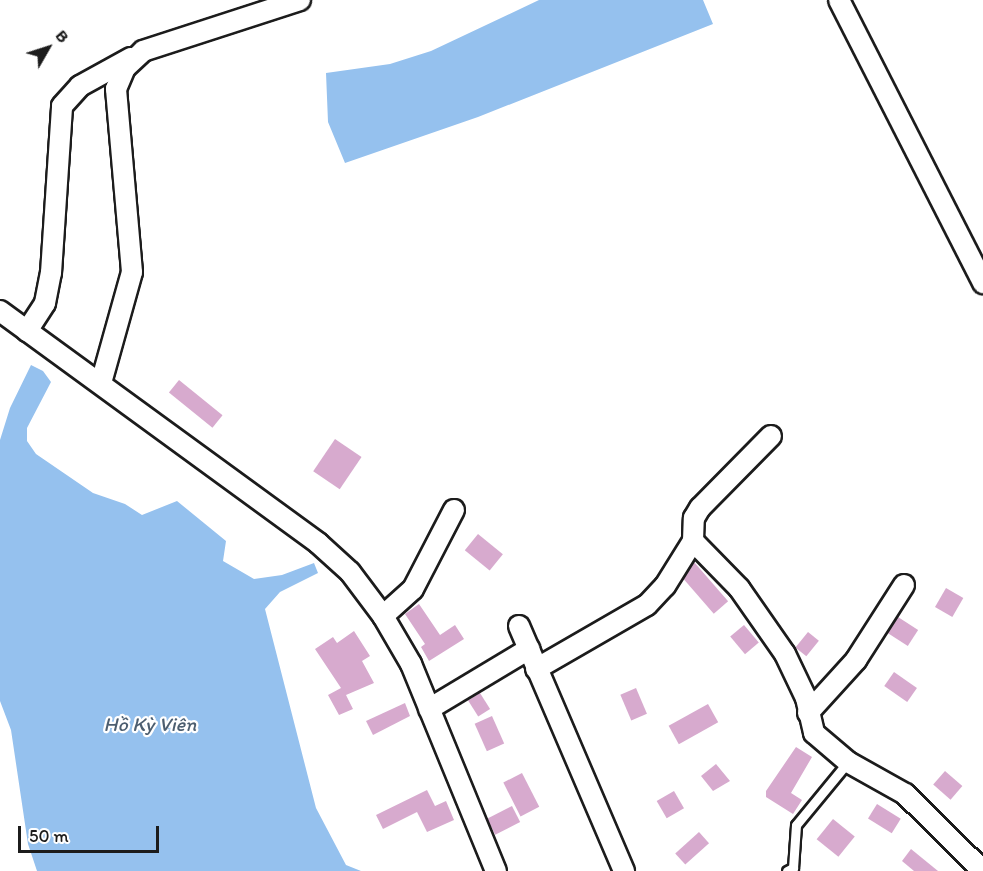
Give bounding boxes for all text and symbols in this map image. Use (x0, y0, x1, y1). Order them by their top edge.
north arrow (18, 18, 78, 78)
text: B (52, 26, 73, 46)
water label: Hồ Kỳ Viên (104, 712, 196, 736)
scale bar (21, 814, 162, 852)
text: 50 m (29, 825, 69, 847)

